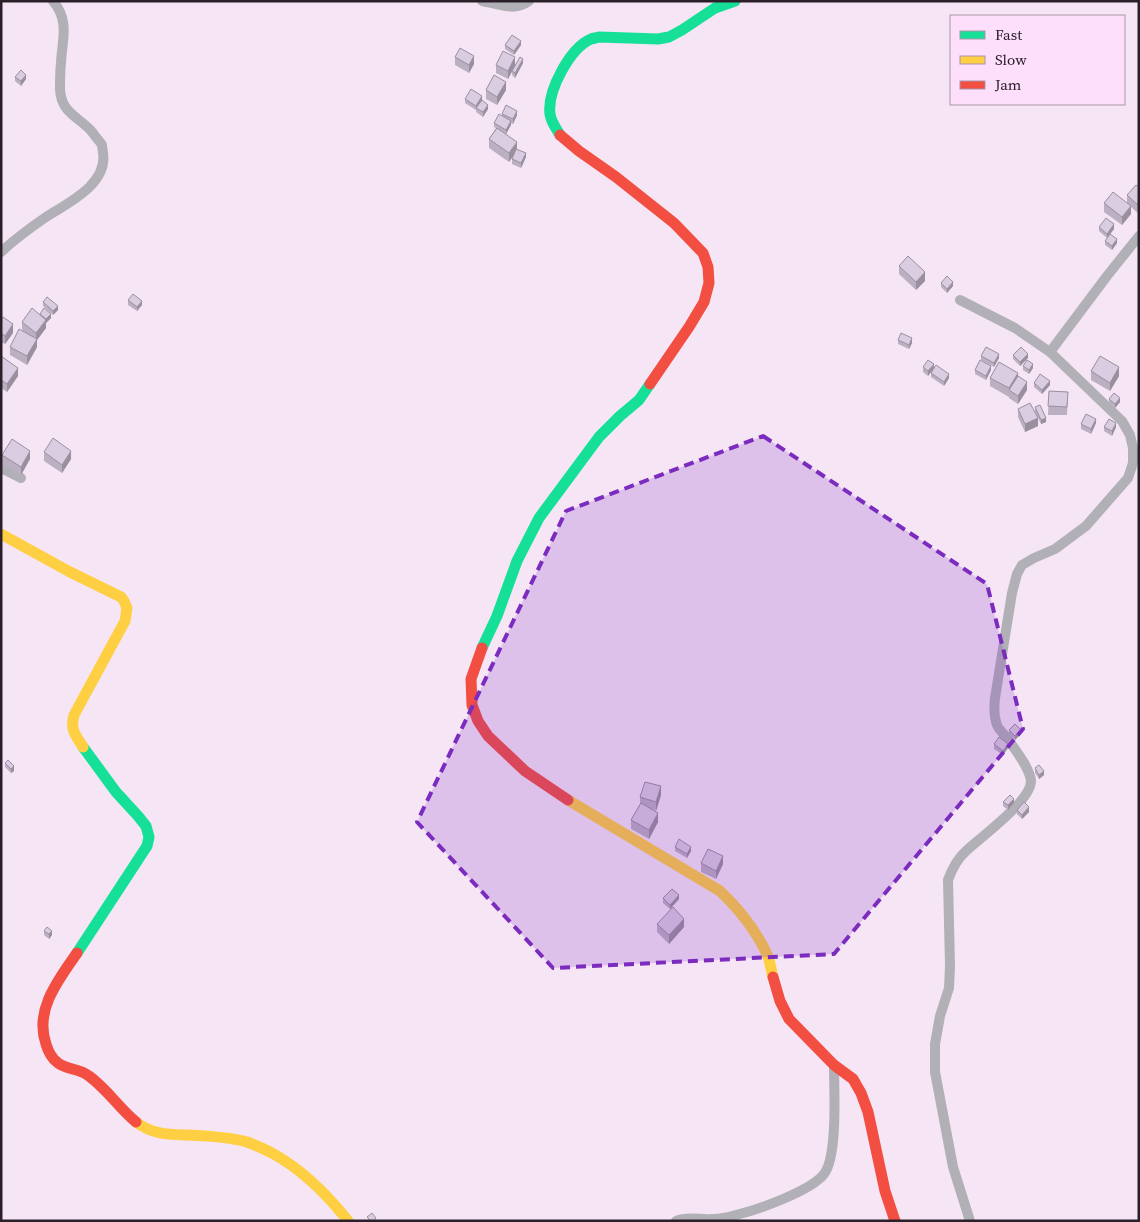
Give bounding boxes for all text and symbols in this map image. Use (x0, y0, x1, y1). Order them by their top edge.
legend (950, 15, 1125, 105)
text: Fast (995, 24, 1022, 45)
text: Slow (995, 49, 1027, 70)
text: Jam (994, 74, 1022, 95)

